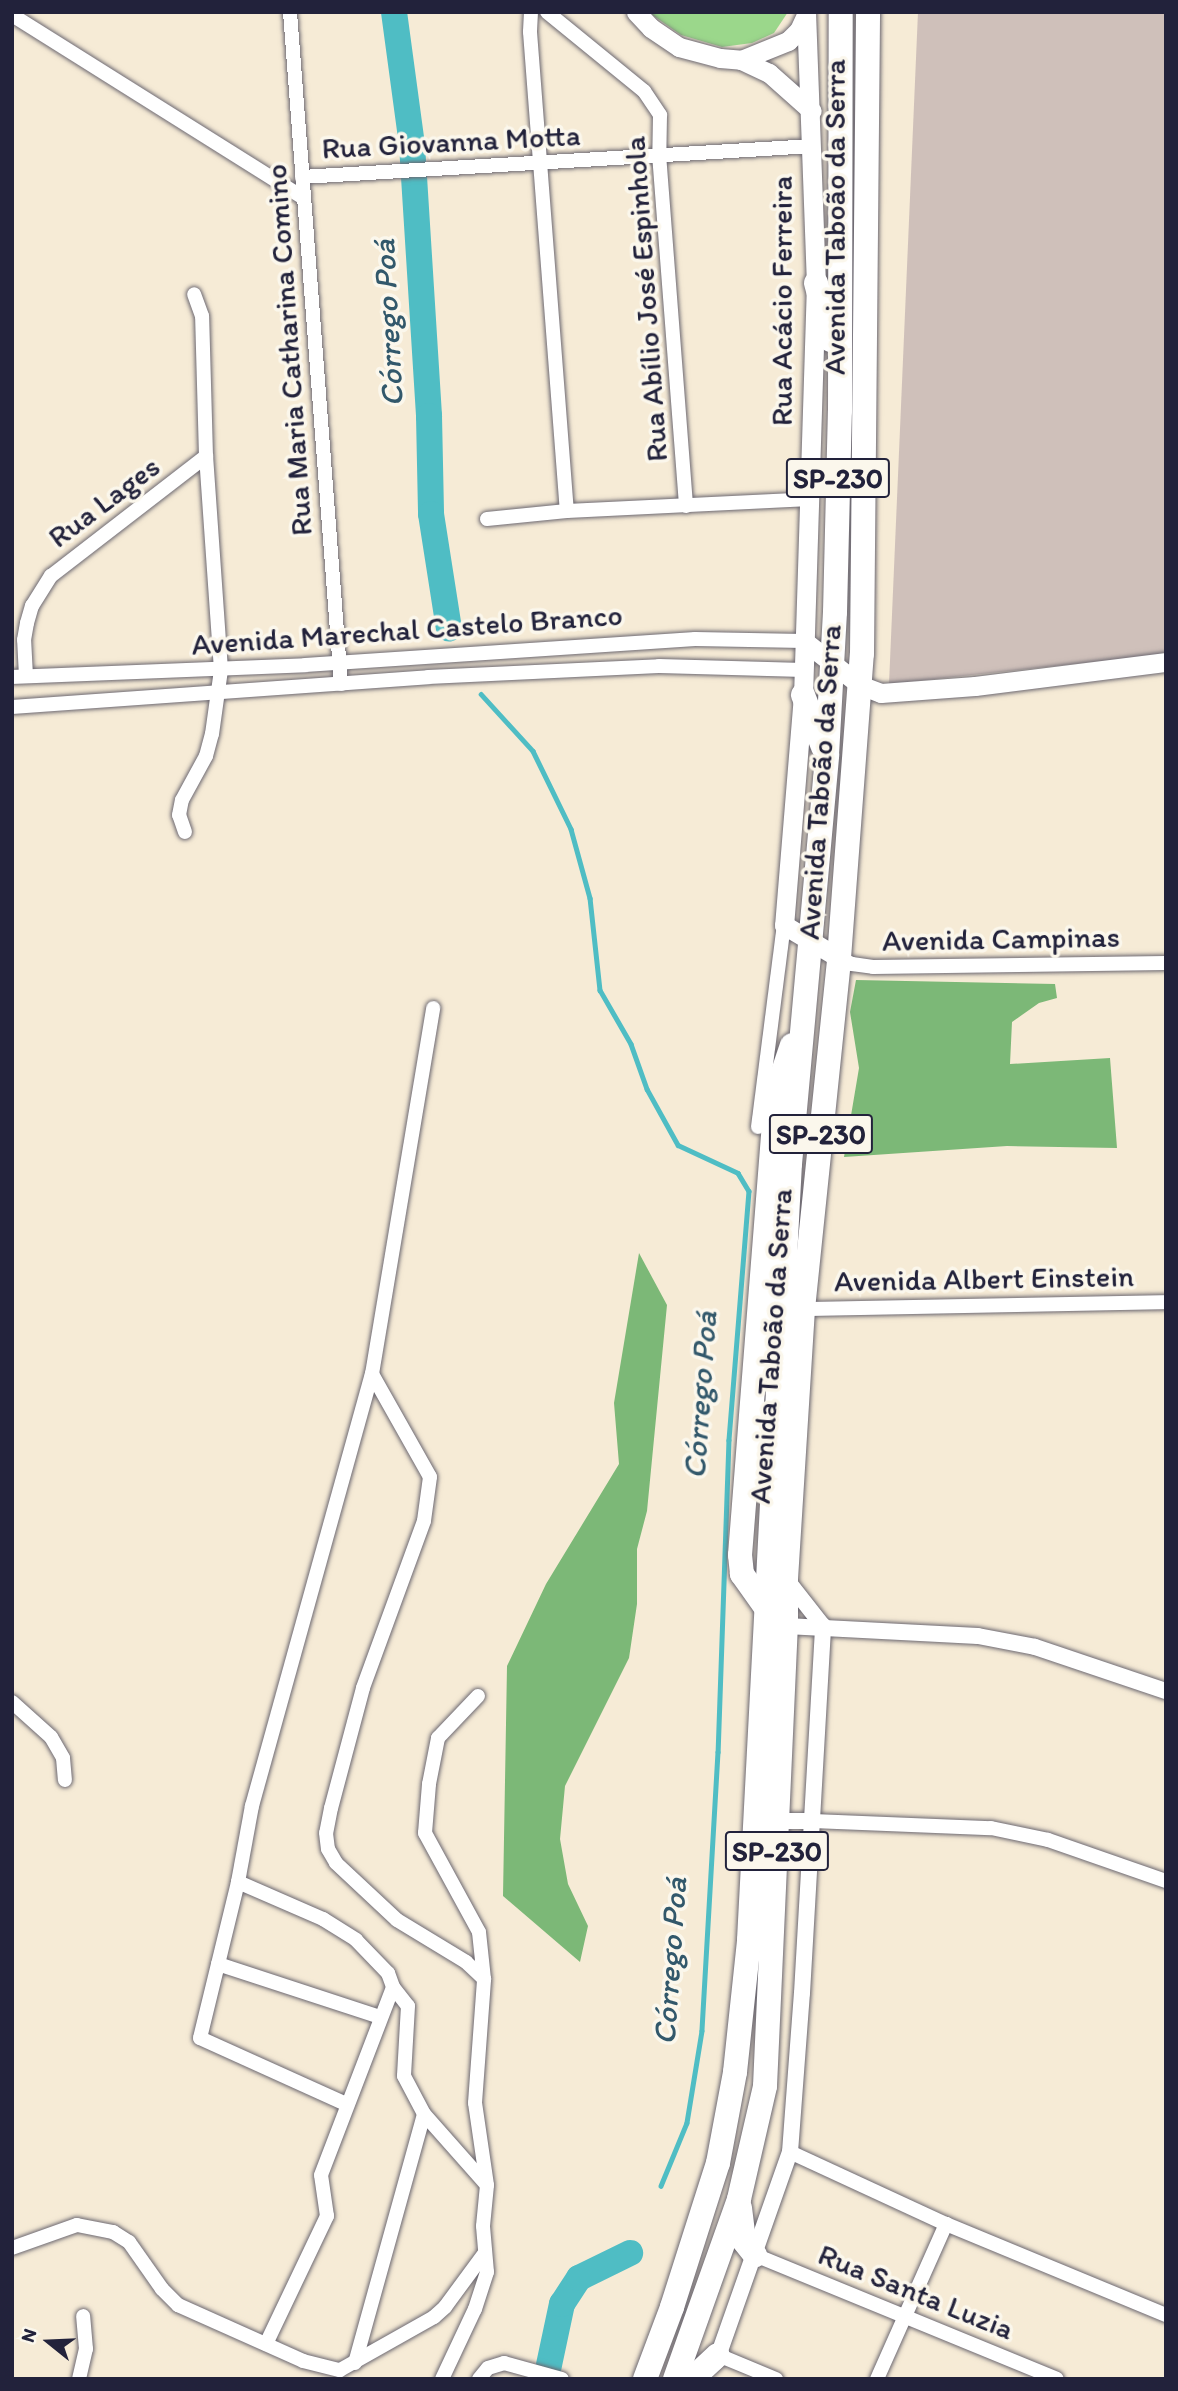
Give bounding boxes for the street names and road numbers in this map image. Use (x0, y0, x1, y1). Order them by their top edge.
street label: Avenida Taboão da Serra (817, 59, 853, 375)
street label: Rua Giovanna Motta (320, 117, 582, 167)
street label: Rua Abílio José Espinhola (617, 135, 675, 463)
street label: Rua Maria Catharina Comino (258, 164, 320, 536)
street label: Rua Acácio Ferreira (764, 176, 800, 426)
street label: Rua Lages (41, 449, 167, 555)
road number: SP-230 (786, 454, 890, 503)
street label: Avenida Marechal Castelo Branco (191, 597, 623, 663)
street label: Avenida Taboão da Serra (791, 623, 849, 941)
street label: Avenida Campinas (882, 919, 1120, 959)
road number: SP-230 (768, 1110, 874, 1158)
street label: Avenida Taboão da Serra (742, 1187, 800, 1505)
street label: Avenida Albert Einstein (833, 1258, 1135, 1300)
road number: SP-230 (724, 1826, 830, 1876)
street label: Rua Santa Luzia (813, 2237, 1019, 2347)

